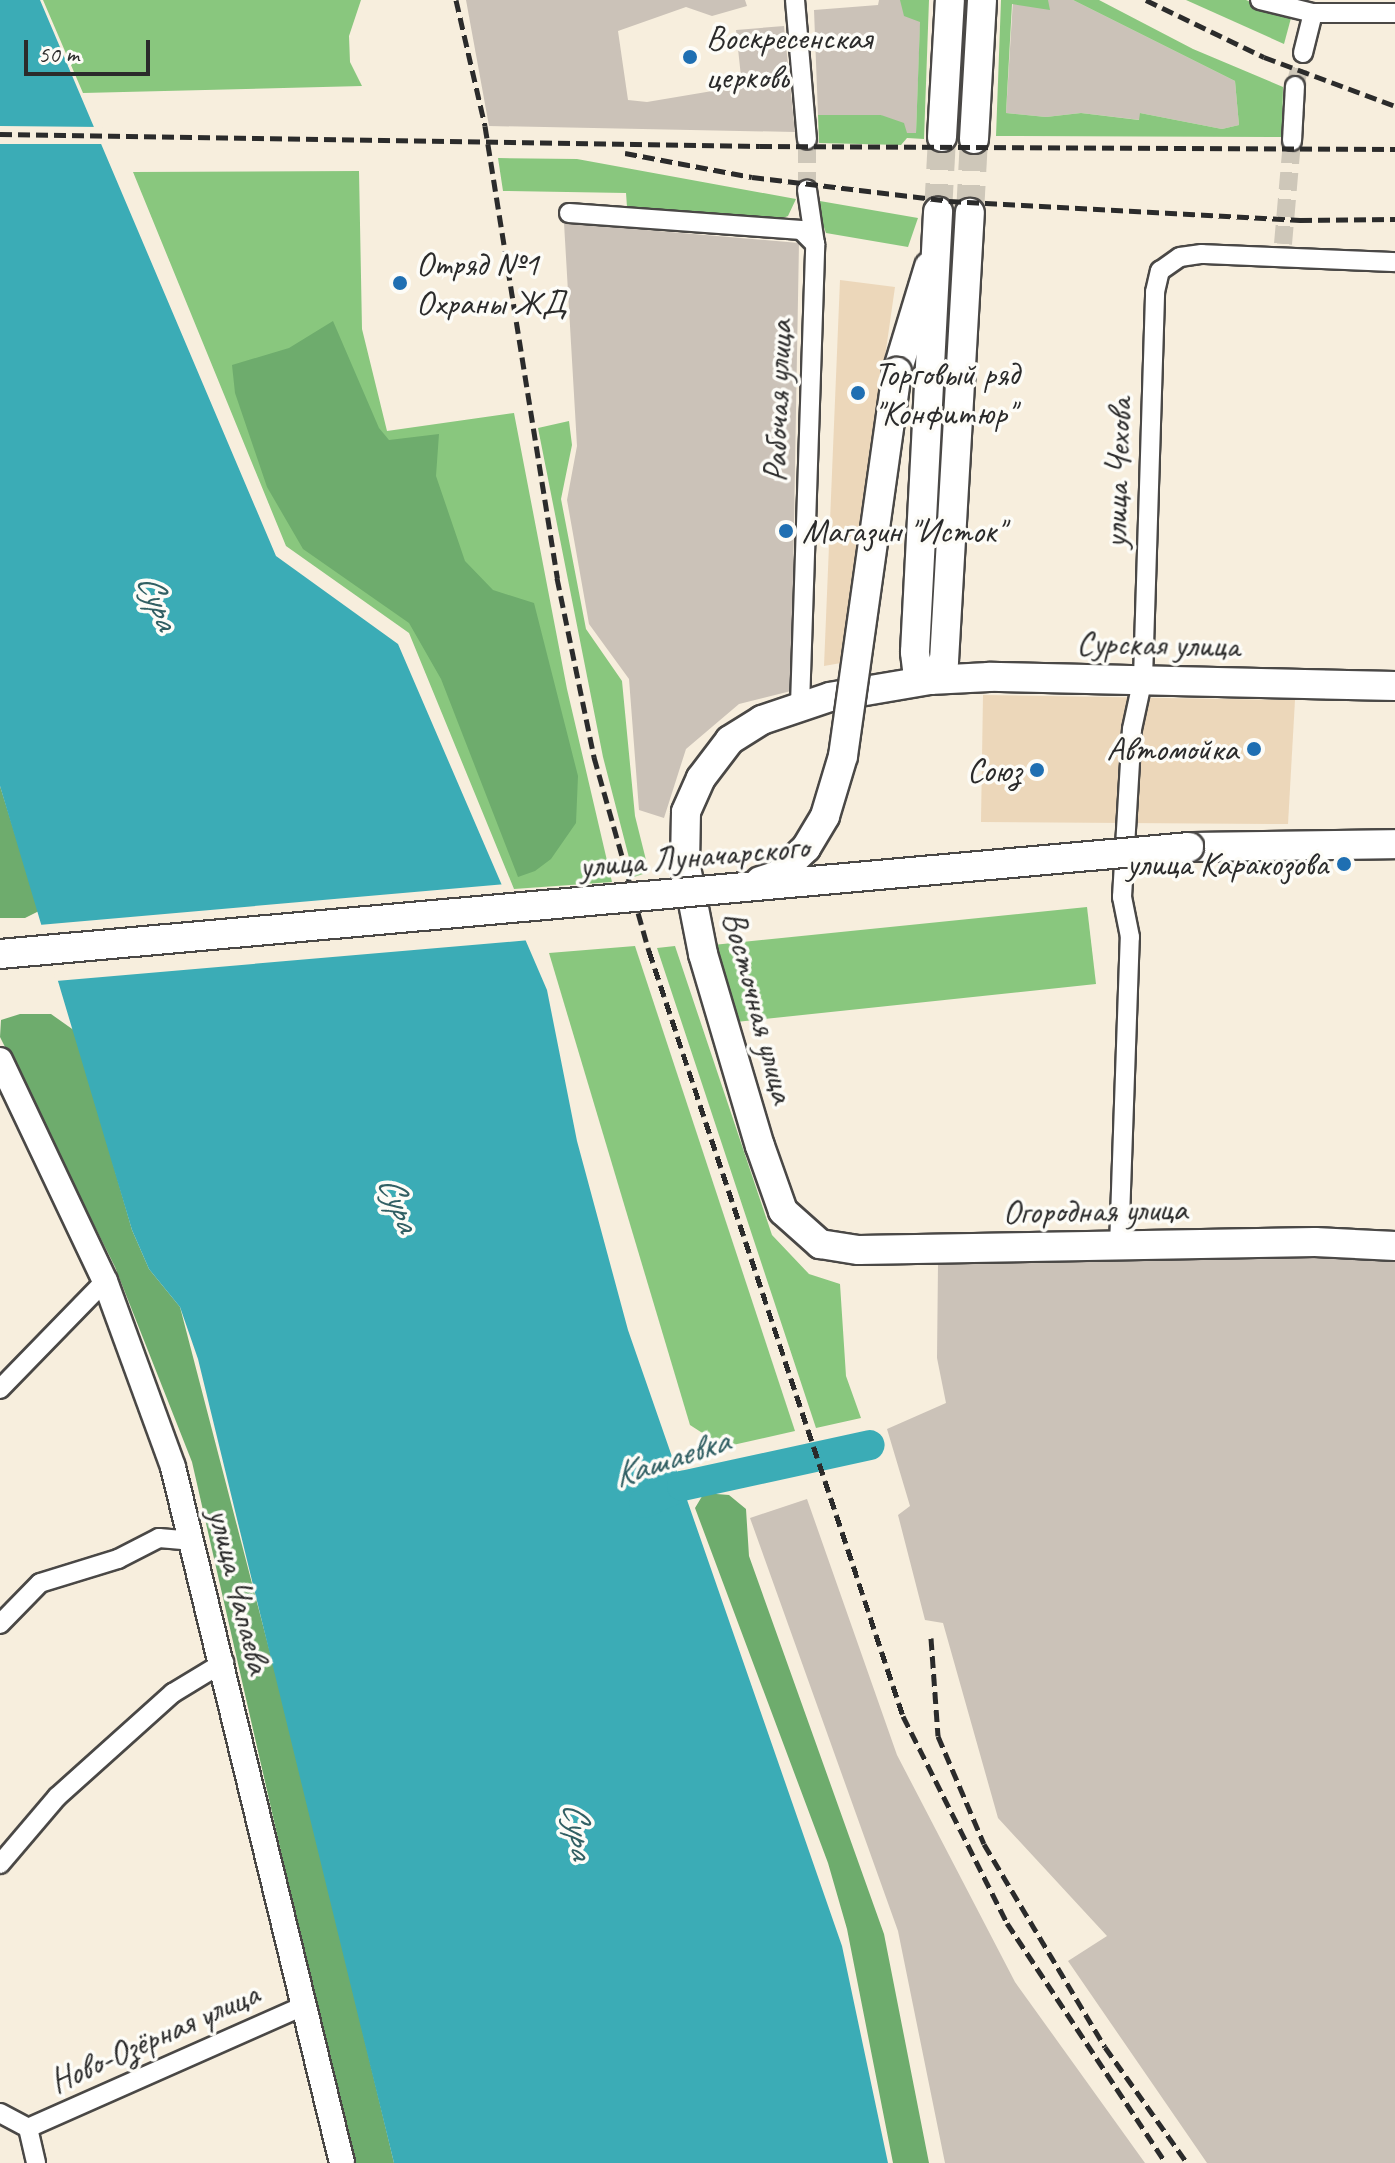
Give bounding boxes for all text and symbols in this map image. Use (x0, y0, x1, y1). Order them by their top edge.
place label: Воскресенская церковь (706, 17, 872, 96)
scale bar (28, 24, 154, 74)
text: 50 m (38, 39, 79, 69)
marker: Воскресенская церковь (681, 48, 699, 66)
place label: Отряд №1 Охраны ЖД (416, 243, 566, 322)
marker: Отряд №1 Охраны ЖД (391, 274, 409, 292)
street label: Рабочая улица (754, 318, 800, 484)
place label: Торговый ряд "Конфитюр" (874, 353, 1019, 432)
marker: Торговый ряд "Конфитюр" (849, 384, 867, 402)
street label: улица Чехова (1094, 397, 1140, 549)
place label: Магазин "Исток" (802, 511, 1004, 551)
marker: Магазин "Исток" (777, 522, 795, 540)
water label: Сура (127, 567, 189, 635)
street label: Сурская улица (1076, 622, 1240, 666)
place label: Автомойка (1107, 729, 1238, 769)
marker: Автомойка (1245, 740, 1263, 758)
place label: Союз (967, 750, 1021, 790)
marker: Союз (1028, 761, 1046, 779)
street label: улица Луначарского (578, 826, 810, 886)
place label: улица Каракозова (1128, 844, 1328, 884)
marker: улица Каракозова (1335, 855, 1353, 873)
street label: Восточная улица (713, 905, 805, 1109)
water label: Сура (368, 1169, 430, 1237)
street label: Огородная улица (1001, 1188, 1189, 1232)
water label: Кашаевка (608, 1419, 734, 1497)
street label: улица Чапаева (200, 1504, 280, 1678)
water label: Сура (554, 1799, 604, 1861)
street label: Ново-Озёрная улица (42, 1972, 266, 2102)

